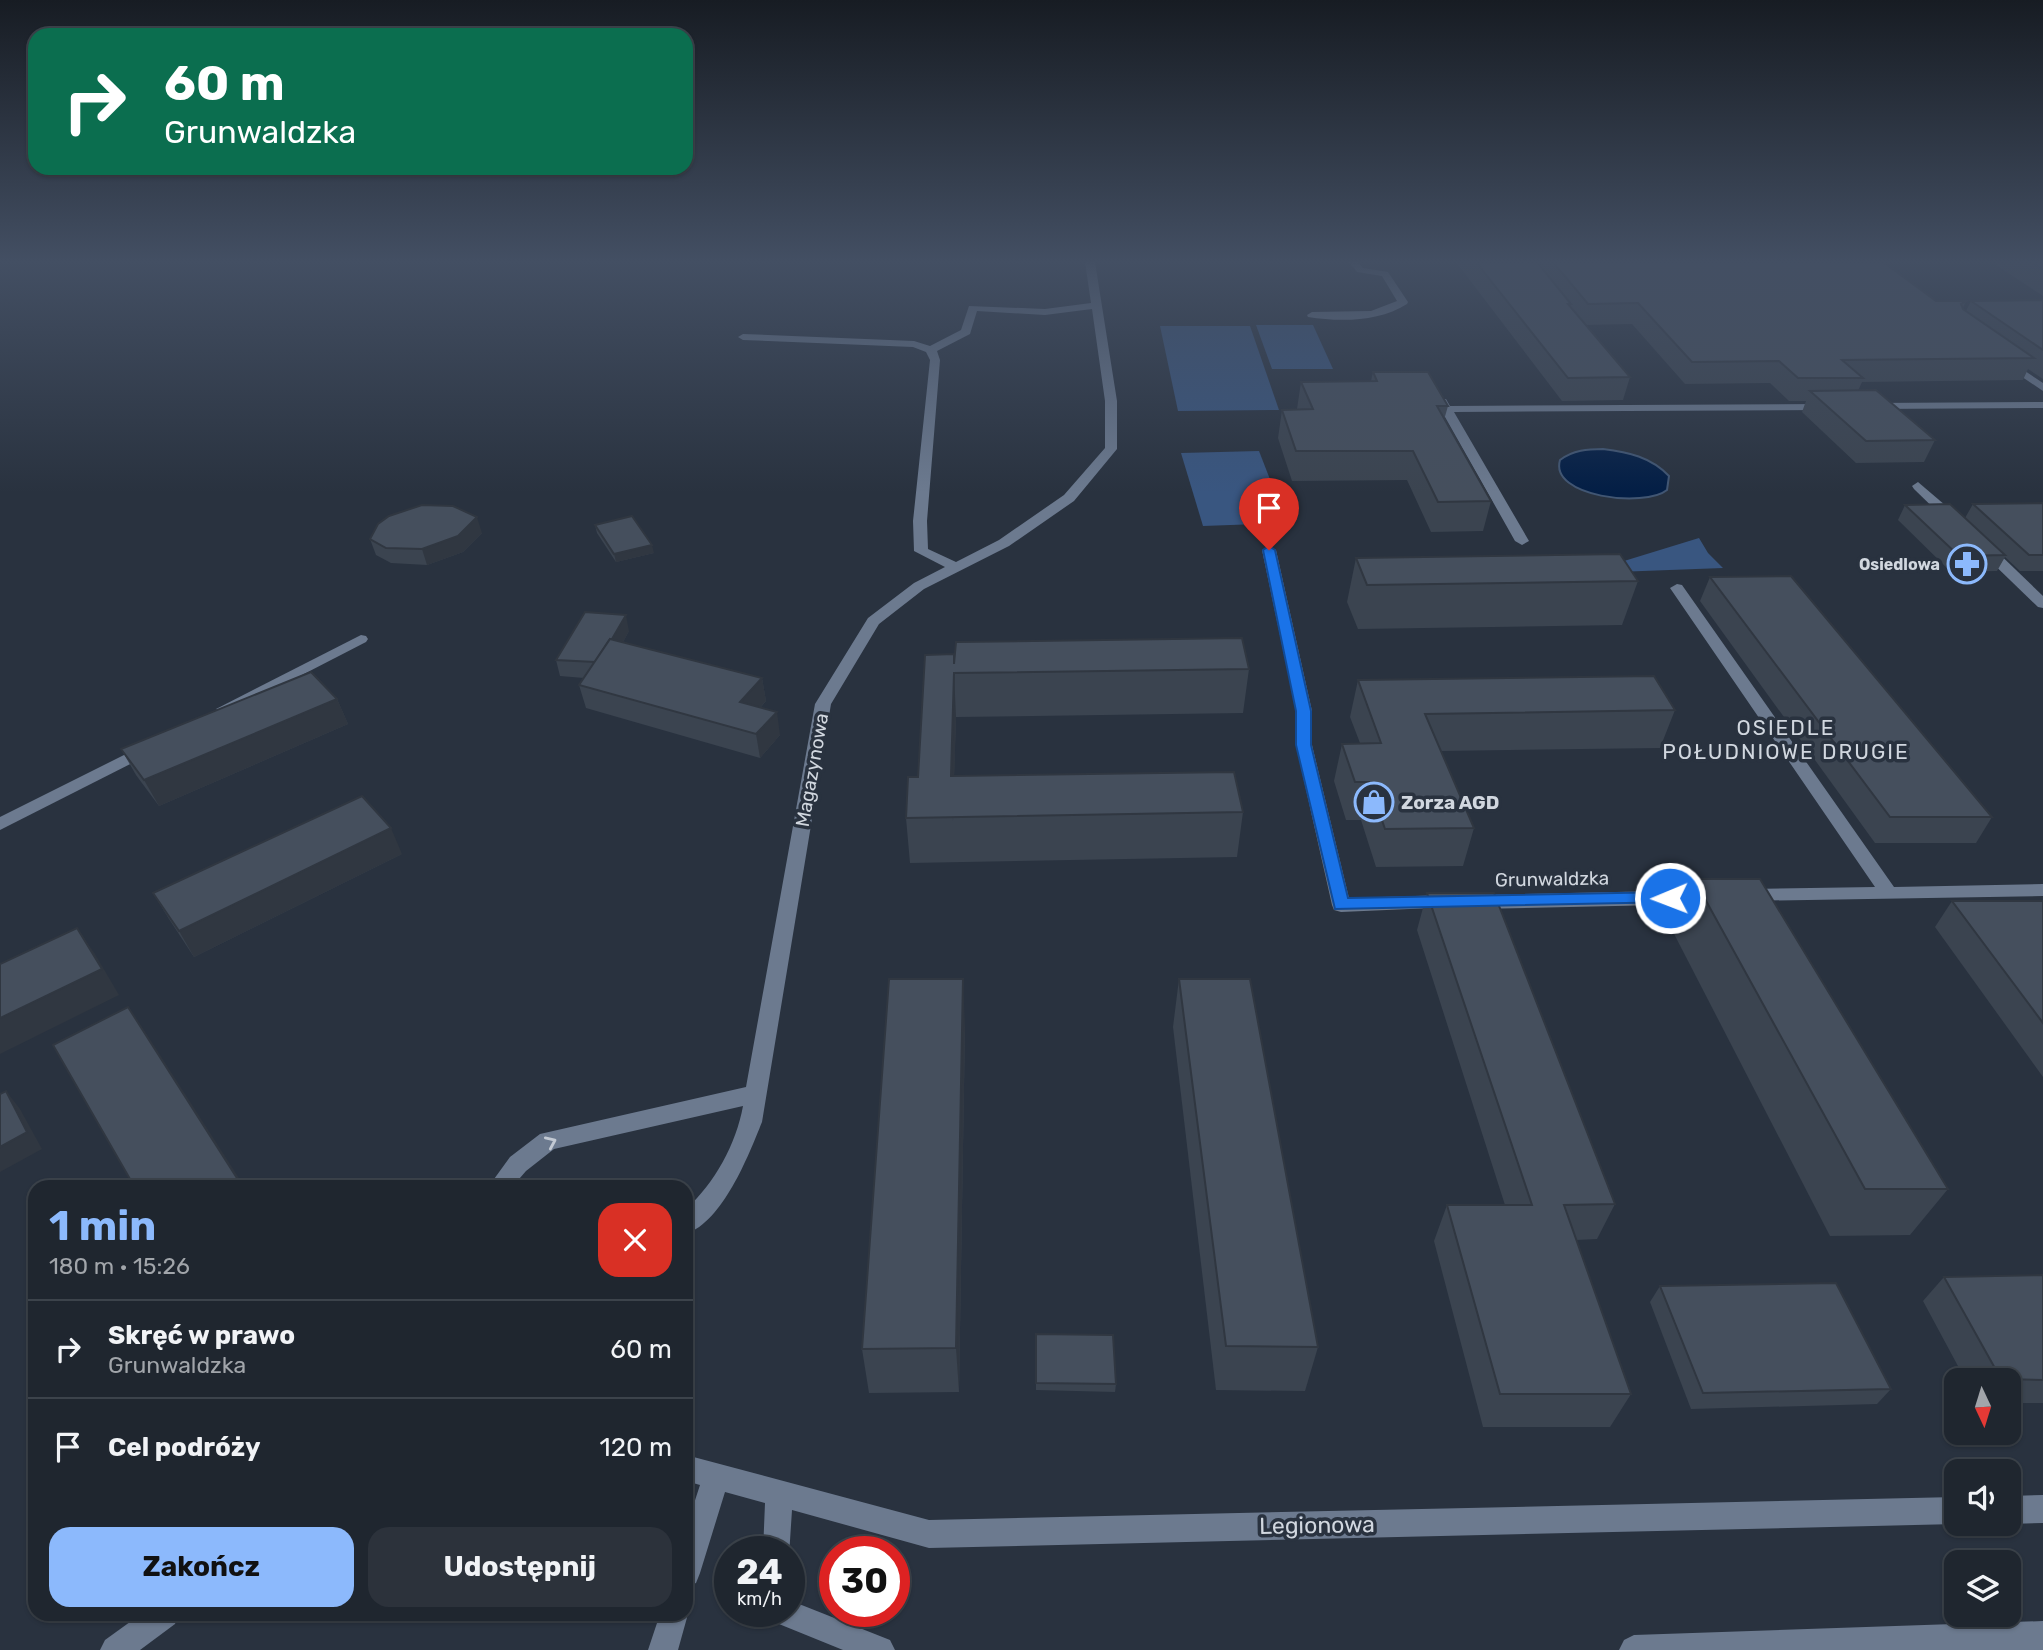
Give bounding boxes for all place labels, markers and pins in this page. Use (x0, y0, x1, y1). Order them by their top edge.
pin (1239, 478, 1299, 550)
pharmacy icon: Osiedlowa (1946, 543, 1988, 585)
place label: Osiedlowa (1859, 555, 1940, 574)
shop icon: Zorza AGD (1353, 781, 1395, 823)
place label: Zorza AGD (1401, 791, 1499, 814)

